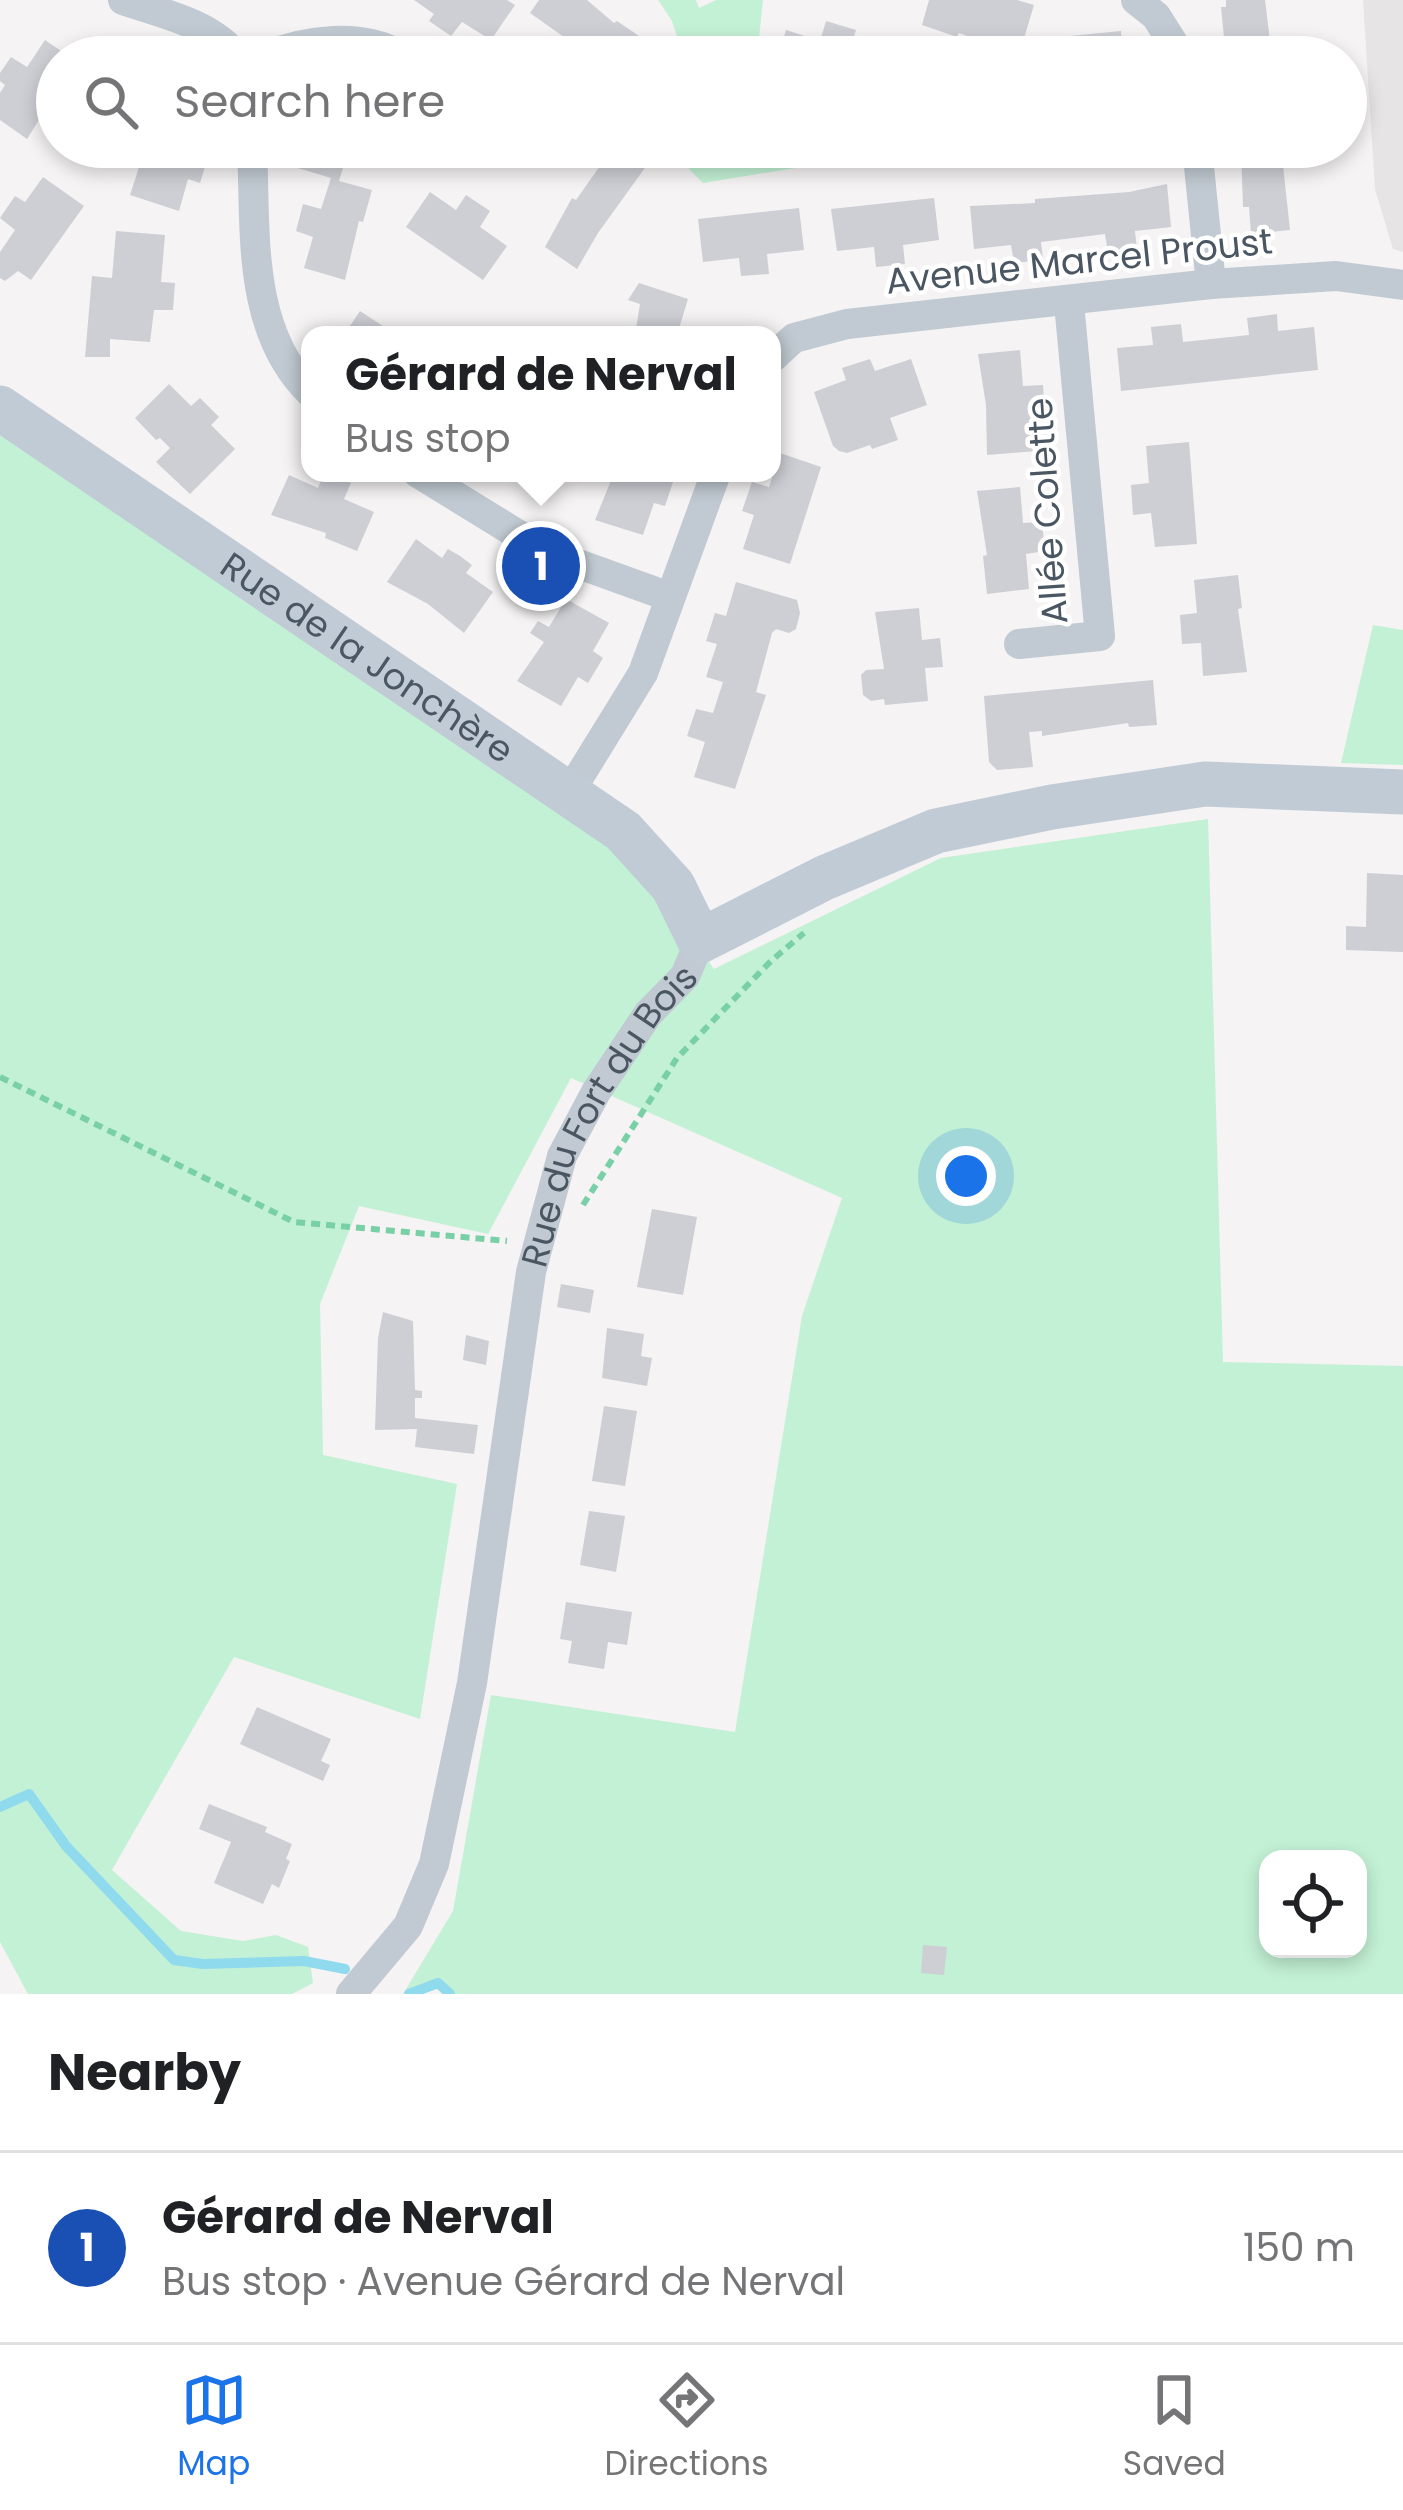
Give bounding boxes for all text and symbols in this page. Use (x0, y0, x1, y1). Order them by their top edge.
search box (36, 36, 1367, 168)
icon: search (78, 69, 144, 135)
text: Search here (174, 70, 445, 133)
street label: Avenue Marcel Proust (883, 215, 1275, 307)
popup (301, 326, 781, 482)
text: Gérard de Nerval (345, 343, 737, 406)
street label: Allée Colette (1014, 396, 1080, 626)
text: Bus stop (345, 411, 511, 466)
pin: 1 (502, 521, 580, 611)
street label: Rue de la Jonchère (211, 540, 524, 775)
street label: Rue du Fort du Bois (508, 952, 709, 1272)
your location (936, 1146, 996, 1206)
map controls (1259, 1850, 1367, 1958)
button: locate (1259, 1850, 1367, 1958)
text: Nearby (48, 2036, 241, 2108)
text: Gérard de Nerval (162, 2186, 554, 2249)
text: 1 (80, 2220, 94, 2275)
text: 150 m (1243, 2220, 1355, 2275)
text: Bus stop · Avenue Gérard de Nerval (162, 2254, 845, 2309)
tab: Map (177, 2367, 250, 2489)
tab: Directions (605, 2367, 768, 2489)
tab: Saved (1123, 2367, 1226, 2489)

